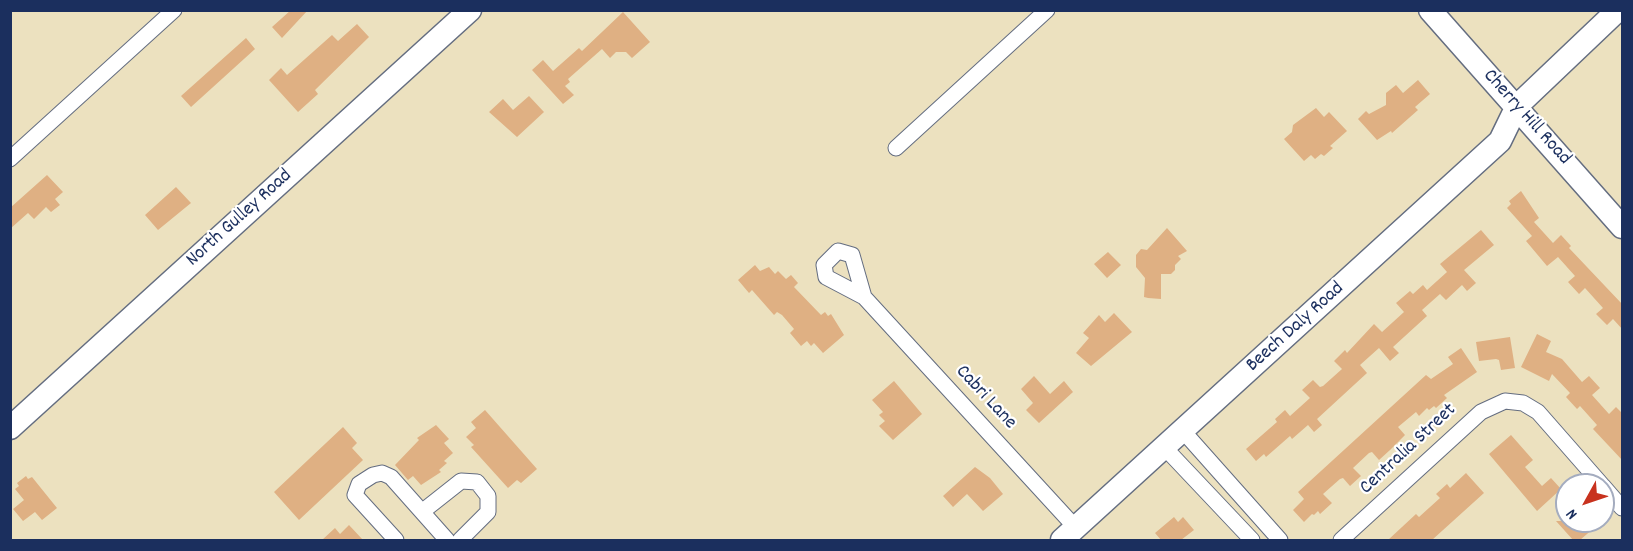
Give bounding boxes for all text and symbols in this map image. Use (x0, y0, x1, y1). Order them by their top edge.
street label: Cherry Hill Road (1477, 65, 1575, 171)
street label: North Gulley Road (182, 165, 298, 273)
street label: Beech Daly Road (1242, 278, 1350, 378)
street label: Cabri Lane (949, 361, 1021, 435)
street label: Centralia Street (1356, 399, 1462, 501)
north arrow (1555, 473, 1615, 533)
text: N (1561, 503, 1584, 524)

